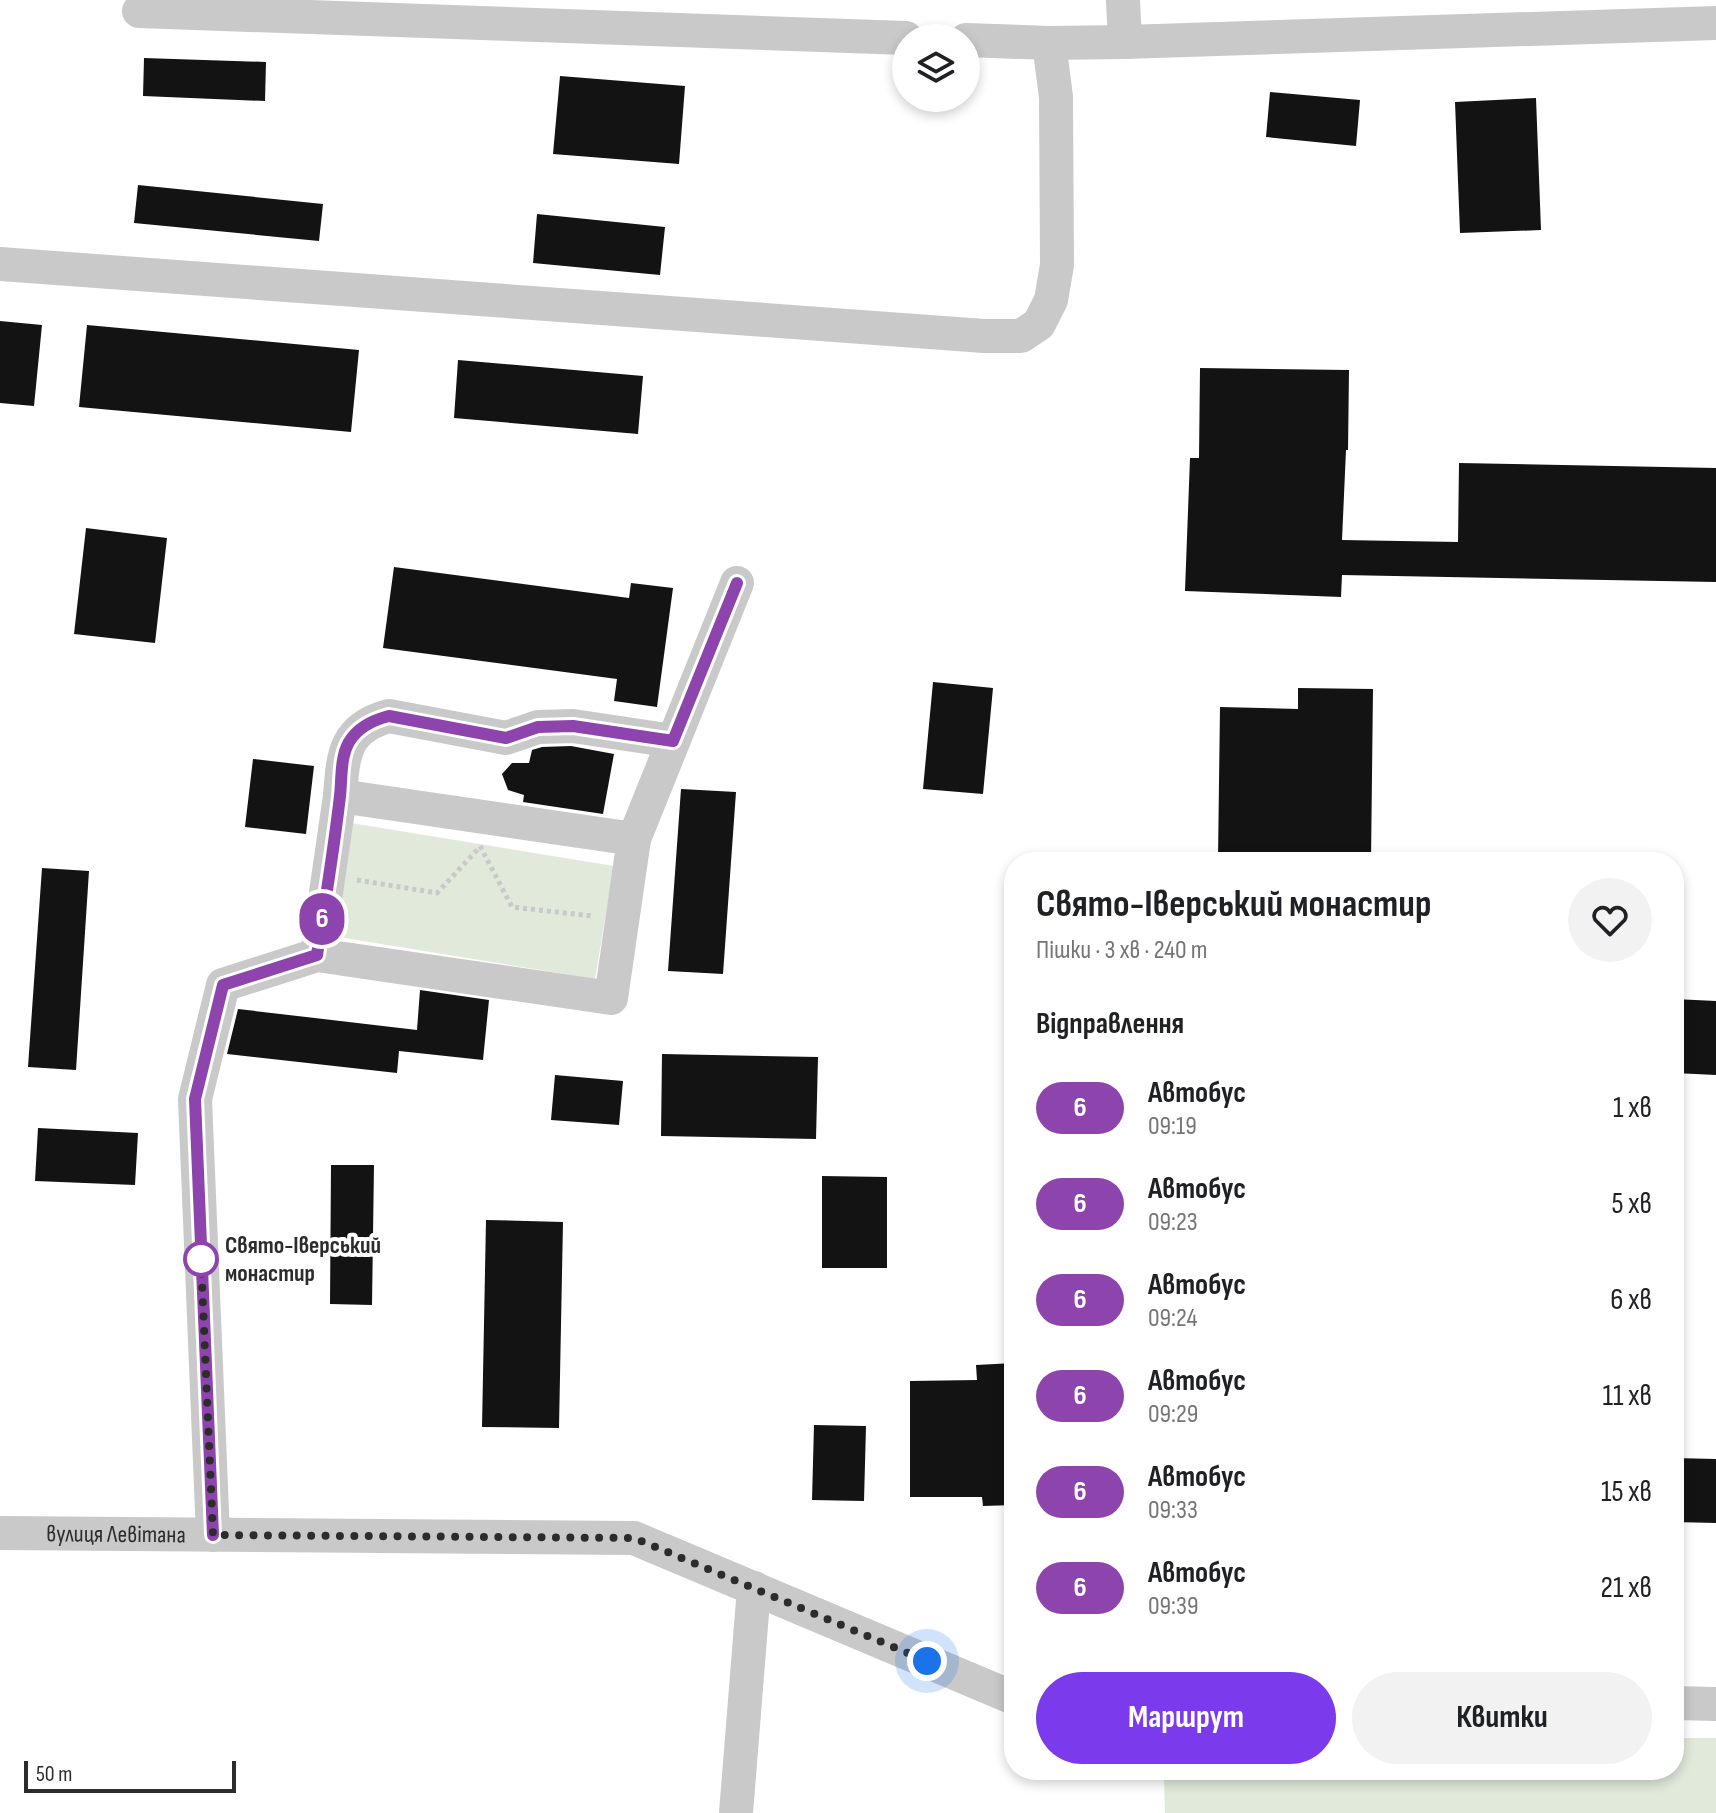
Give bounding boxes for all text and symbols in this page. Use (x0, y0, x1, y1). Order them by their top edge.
map controls (892, 24, 980, 112)
button: layers (892, 24, 980, 112)
button: heart (1568, 878, 1652, 962)
text: Свято-Іверський монастир (1036, 882, 1431, 927)
line badge: 6 (296, 893, 348, 945)
text: 6 (315, 902, 329, 935)
text: Пішки · 3 хв · 240 m (1036, 935, 1208, 966)
text: Відправлення (1036, 1006, 1184, 1042)
text: Автобус (1148, 1075, 1246, 1111)
text: 1 хв (1613, 1090, 1652, 1126)
text: 6 (1073, 1091, 1087, 1124)
text: 09:19 (1148, 1111, 1197, 1142)
text: Автобус (1148, 1171, 1246, 1207)
text: 5 хв (1611, 1186, 1652, 1222)
text: 6 (1073, 1187, 1087, 1220)
text: 09:23 (1148, 1207, 1198, 1238)
place label: Свято-Іверський монастир (225, 1231, 381, 1288)
marker: Свято-Іверський монастир (184, 1242, 218, 1276)
text: Автобус (1148, 1267, 1246, 1303)
text: 6 хв (1610, 1282, 1652, 1318)
text: 6 (1073, 1283, 1087, 1316)
text: 09:24 (1148, 1303, 1197, 1334)
text: Автобус (1148, 1363, 1246, 1399)
text: 11 хв (1603, 1378, 1652, 1414)
text: 6 (1073, 1379, 1087, 1412)
text: 09:29 (1148, 1399, 1198, 1430)
text: Автобус (1148, 1459, 1246, 1495)
text: 15 хв (1601, 1474, 1652, 1510)
text: 6 (1073, 1475, 1087, 1508)
text: 09:33 (1148, 1495, 1198, 1526)
street label: вулиця Левітана (46, 1519, 186, 1549)
text: Автобус (1148, 1555, 1246, 1591)
text: 21 хв (1601, 1570, 1652, 1606)
text: 6 (1073, 1571, 1087, 1604)
text: 09:39 (1148, 1591, 1198, 1622)
your location (907, 1641, 947, 1681)
button: Маршрут (1036, 1672, 1336, 1764)
button: Квитки (1352, 1672, 1652, 1764)
scale bar (24, 1757, 236, 1793)
text: 50 m (36, 1761, 72, 1788)

